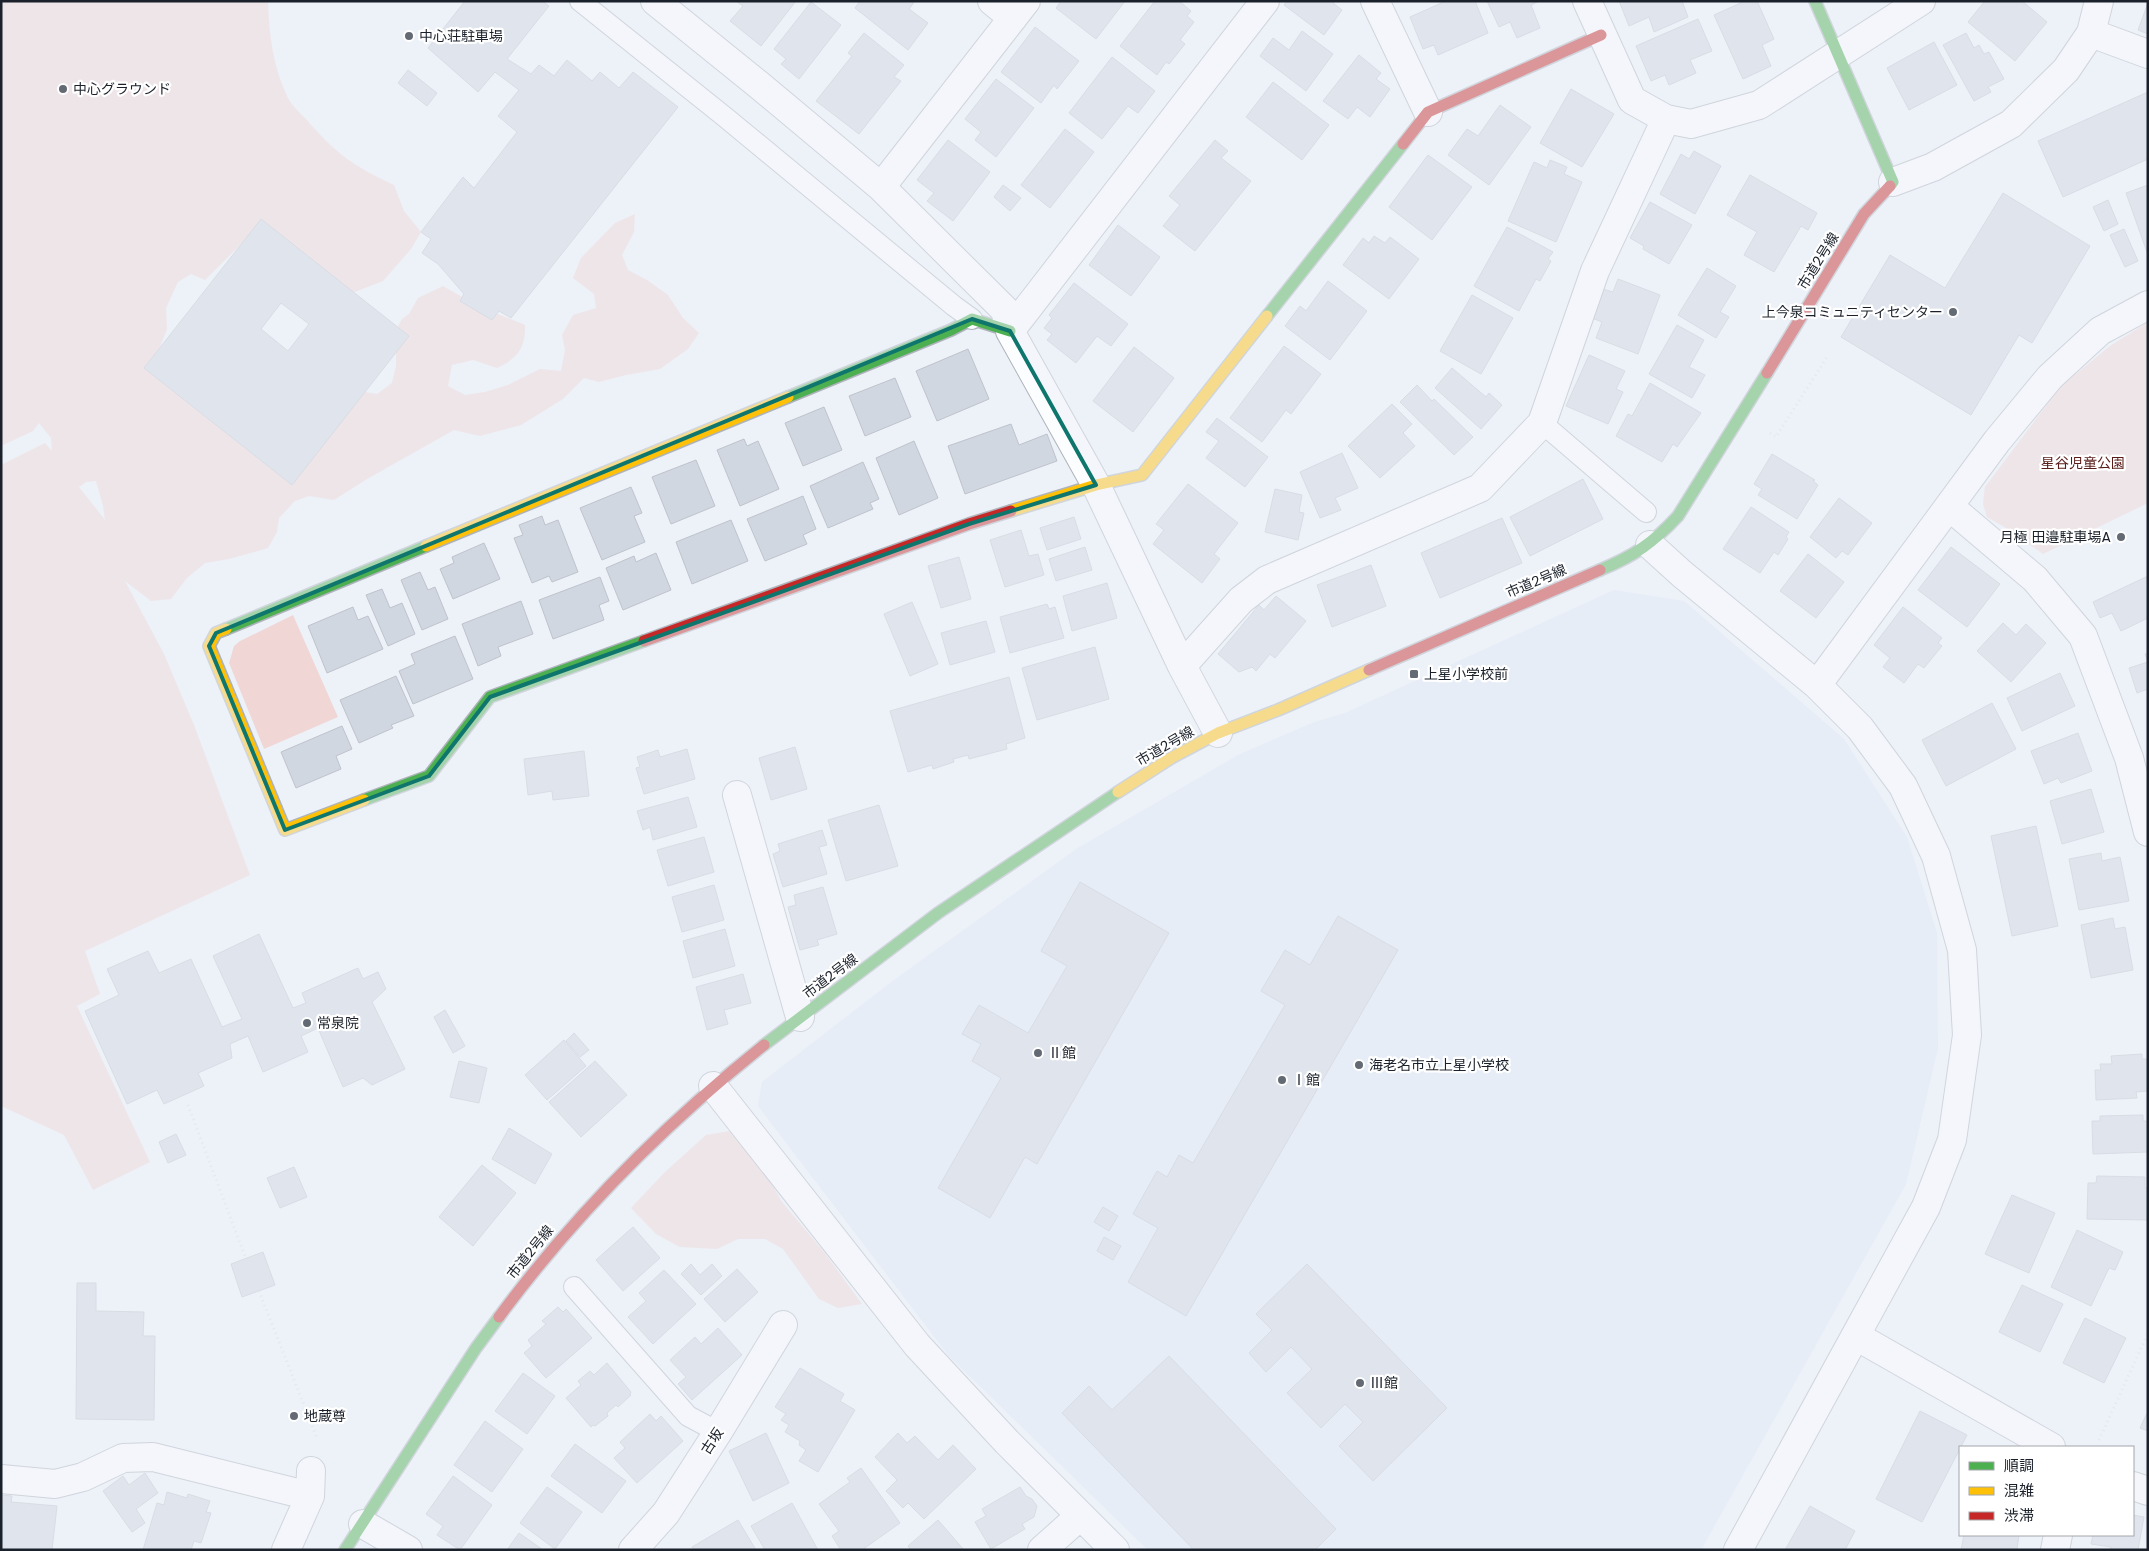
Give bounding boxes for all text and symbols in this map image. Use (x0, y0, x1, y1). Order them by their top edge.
place label: 中心荘駐車場 (419, 26, 503, 46)
marker: 中心荘駐車場 (403, 30, 415, 42)
place label: 中心グラウンド (73, 79, 171, 99)
marker: 中心グラウンド (57, 83, 69, 95)
street label: 市道2号線 (1793, 229, 1843, 293)
place label: 上今泉コミュニティセンター (1762, 302, 1943, 322)
marker: 上今泉コミュニティセンター (1947, 306, 1959, 318)
park label: 星谷児童公園 (2041, 453, 2125, 473)
place label: 月極 田邉駐車場A (2000, 527, 2111, 547)
marker: 月極 田邉駐車場A (2115, 531, 2127, 543)
street label: 市道2号線 (1503, 559, 1569, 603)
place label: 上星小学校前 (1424, 664, 1508, 684)
marker: 上星小学校前 (1408, 668, 1420, 680)
street label: 市道2号線 (1132, 721, 1198, 771)
street label: 市道2号線 (798, 949, 862, 1003)
place label: 常泉院 (317, 1013, 359, 1033)
marker: 常泉院 (301, 1017, 313, 1029)
place label: Ⅱ館 (1048, 1043, 1076, 1063)
marker: Ⅱ館 (1032, 1047, 1044, 1059)
place label: 海老名市立上星小学校 (1369, 1055, 1509, 1075)
marker: 海老名市立上星小学校 (1353, 1059, 1365, 1071)
place label: Ⅰ館 (1292, 1070, 1320, 1090)
marker: Ⅰ館 (1276, 1074, 1288, 1086)
street label: 市道2号線 (502, 1221, 558, 1283)
place label: Ⅲ館 (1370, 1373, 1398, 1393)
marker: Ⅲ館 (1354, 1377, 1366, 1389)
place label: 地蔵尊 (304, 1406, 346, 1426)
marker: 地蔵尊 (288, 1410, 300, 1422)
street label: 古坂 (696, 1424, 728, 1458)
legend (1959, 1446, 2134, 1536)
text: 順調 (2004, 1455, 2034, 1476)
text: 混雑 (2004, 1480, 2034, 1501)
text: 渋滞 (2004, 1505, 2034, 1526)

